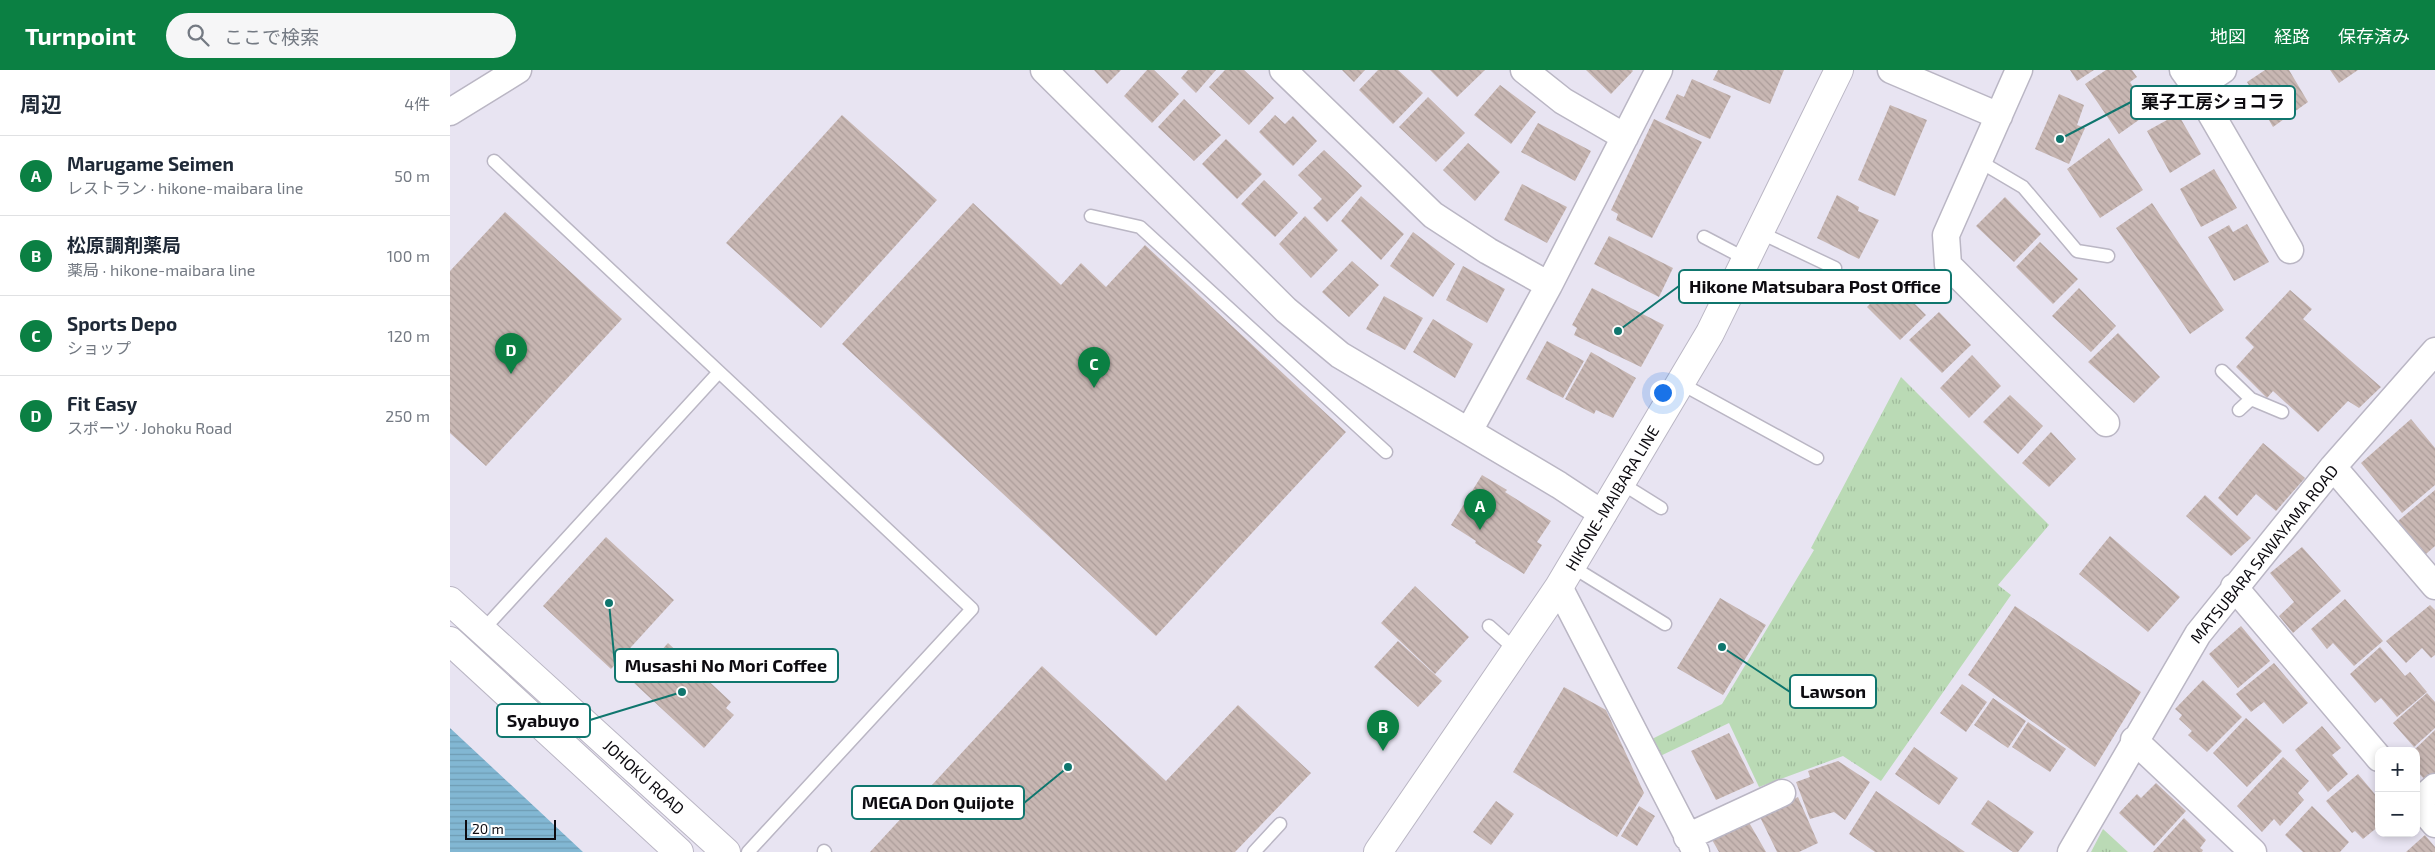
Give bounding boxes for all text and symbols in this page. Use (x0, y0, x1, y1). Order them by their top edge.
search box (166, 13, 516, 58)
text: Turnpoint (25, 21, 136, 50)
icon: search (184, 21, 212, 49)
text: ここで検索 (224, 25, 319, 48)
text: 地図 (2210, 25, 2246, 47)
text: 経路 (2274, 25, 2310, 47)
text: 保存済み (2338, 25, 2410, 47)
callout: 菓子工房ショコラ (2131, 86, 2295, 119)
text: 菓子工房ショコラ (2141, 90, 2285, 112)
text: 周辺 (20, 91, 62, 116)
text: 4件 (404, 94, 430, 113)
text: Marugame Seimen (67, 152, 234, 175)
text: A (31, 166, 41, 185)
text: 50 m (394, 166, 430, 185)
text: レストラン · hikone-maibara line (67, 178, 303, 197)
text: 松原調剤薬局 (67, 233, 181, 256)
text: B (31, 246, 41, 265)
text: 100 m (387, 246, 430, 265)
text: 薬局 · hikone-maibara line (67, 260, 255, 279)
callout: Hikone Matsubara Post Office (1679, 270, 1951, 303)
text: Hikone Matsubara Post Office (1689, 275, 1941, 297)
text: Sports Depo (67, 312, 177, 335)
text: C (31, 326, 41, 345)
text: 120 m (387, 326, 430, 345)
pin: D (495, 333, 527, 374)
text: ショップ (67, 338, 131, 357)
pin: C (1078, 347, 1110, 388)
your location (1650, 380, 1676, 406)
text: Fit Easy (67, 392, 137, 415)
text: D (31, 406, 41, 425)
text: 250 m (385, 406, 430, 425)
text: スポーツ · Johoku Road (67, 418, 232, 437)
street label: HIKONE-MAIBARA LINE (1561, 422, 1662, 574)
street label: MATSUBARA SAWAYAMA ROAD (2186, 461, 2341, 647)
pin: A (1464, 489, 1496, 530)
callout: Musashi No Mori Coffee (615, 649, 838, 682)
text: Musashi No Mori Coffee (625, 654, 827, 676)
callout: Lawson (1790, 675, 1876, 708)
text: Lawson (1800, 680, 1866, 702)
callout: Syabuyo (497, 704, 590, 737)
text: Syabuyo (507, 709, 579, 731)
pin: B (1367, 710, 1399, 751)
street label: JOHOKU ROAD (600, 735, 689, 818)
map controls (2375, 747, 2420, 837)
button: + (2375, 747, 2420, 792)
callout: MEGA Don Quijote (852, 786, 1024, 819)
text: MEGA Don Quijote (862, 791, 1014, 813)
button: − (2375, 792, 2420, 837)
scale bar (465, 817, 556, 840)
text: 20 m (472, 820, 504, 837)

